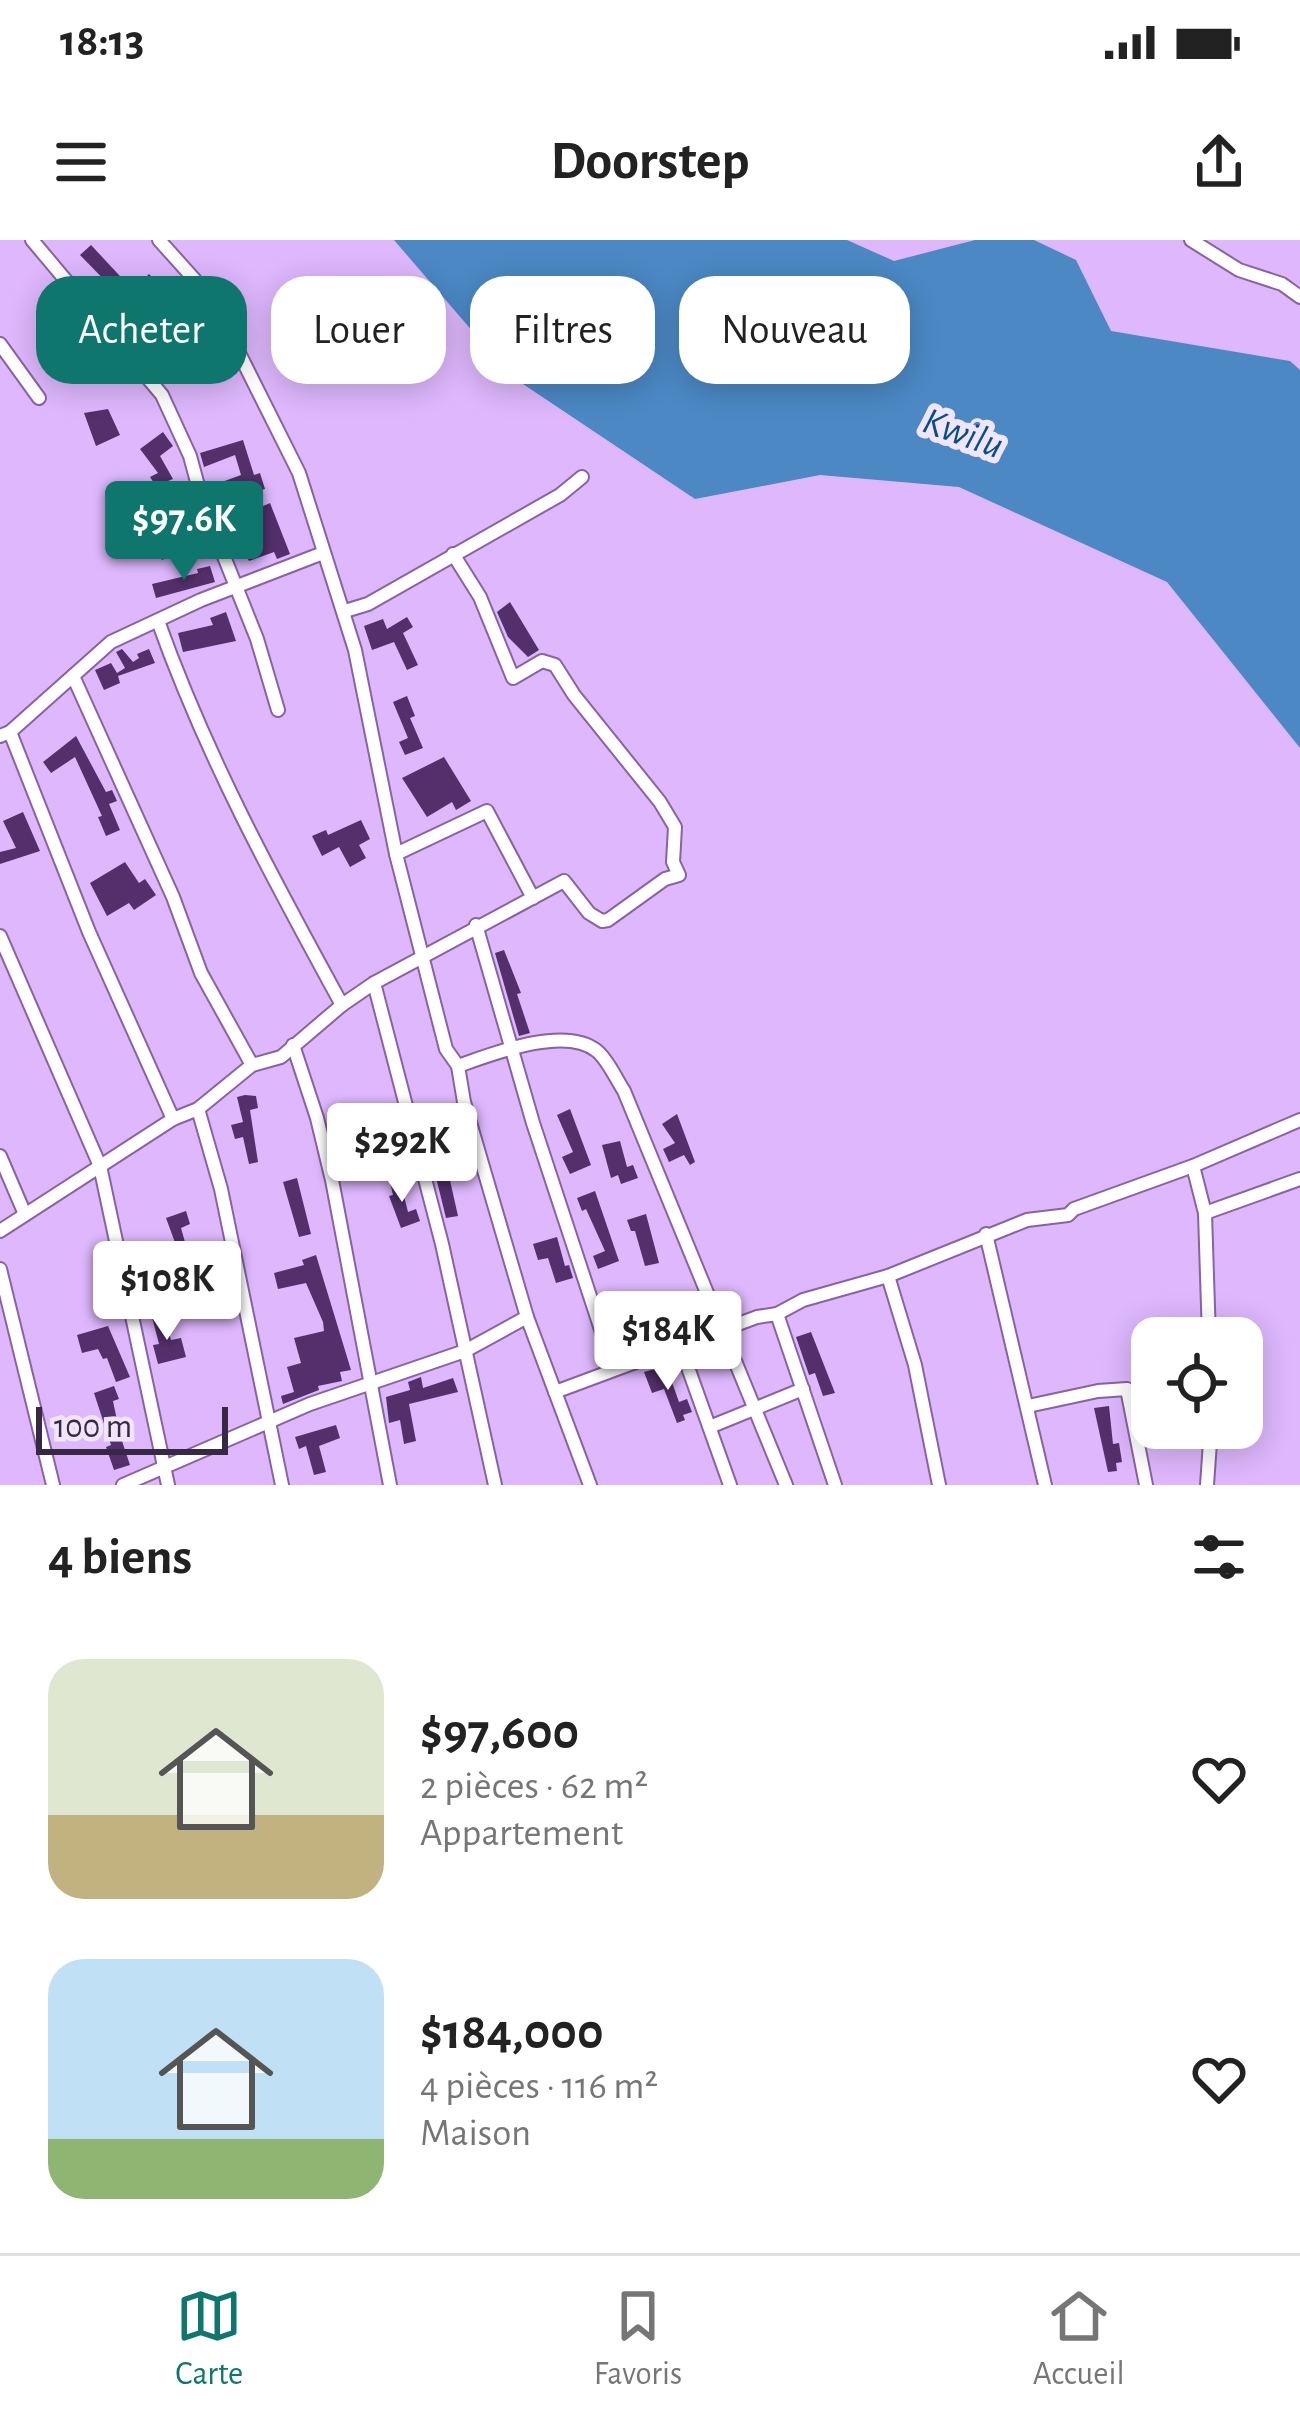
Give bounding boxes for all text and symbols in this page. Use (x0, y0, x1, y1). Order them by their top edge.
text: 18:13 (60, 19, 144, 64)
icon: menu (48, 129, 114, 195)
icon: share (1186, 129, 1252, 195)
text: Doorstep (550, 135, 750, 189)
chip: Acheter (36, 276, 247, 384)
chip: Louer (271, 276, 446, 384)
chip: Filtres (470, 276, 655, 384)
chip: Nouveau (679, 276, 910, 384)
water label: Kwilu (918, 402, 1008, 466)
pin: $97.6K (86, 481, 282, 583)
text: $97.6K (132, 500, 236, 539)
pin: $292K (318, 1103, 486, 1205)
text: $292K (354, 1122, 450, 1161)
pin: $108K (83, 1241, 251, 1343)
text: $108K (120, 1260, 214, 1299)
pin: $184K (584, 1291, 752, 1393)
text: $184K (621, 1310, 715, 1349)
map controls (1131, 1317, 1263, 1449)
button: locate (1131, 1317, 1263, 1449)
scale bar (36, 1401, 228, 1454)
text: 100 m (54, 1411, 132, 1444)
icon: filters (1186, 1524, 1252, 1590)
text: 4 biens (48, 1532, 192, 1583)
icon: home (144, 1707, 288, 1851)
text: $97,600 (420, 1707, 579, 1758)
icon: heart (1186, 1746, 1252, 1812)
text: 2 pièces · 62 m² (420, 1767, 648, 1806)
text: Appartement (420, 1814, 623, 1853)
icon: home (144, 2007, 288, 2151)
text: $184,000 (420, 2007, 604, 2058)
icon: heart (1186, 2046, 1252, 2112)
text: 4 pièces · 116 m² (420, 2067, 658, 2106)
text: Maison (420, 2114, 531, 2153)
tab: Carte (175, 2283, 243, 2395)
tab: Favoris (594, 2283, 682, 2395)
tab: Accueil (1033, 2283, 1125, 2395)

